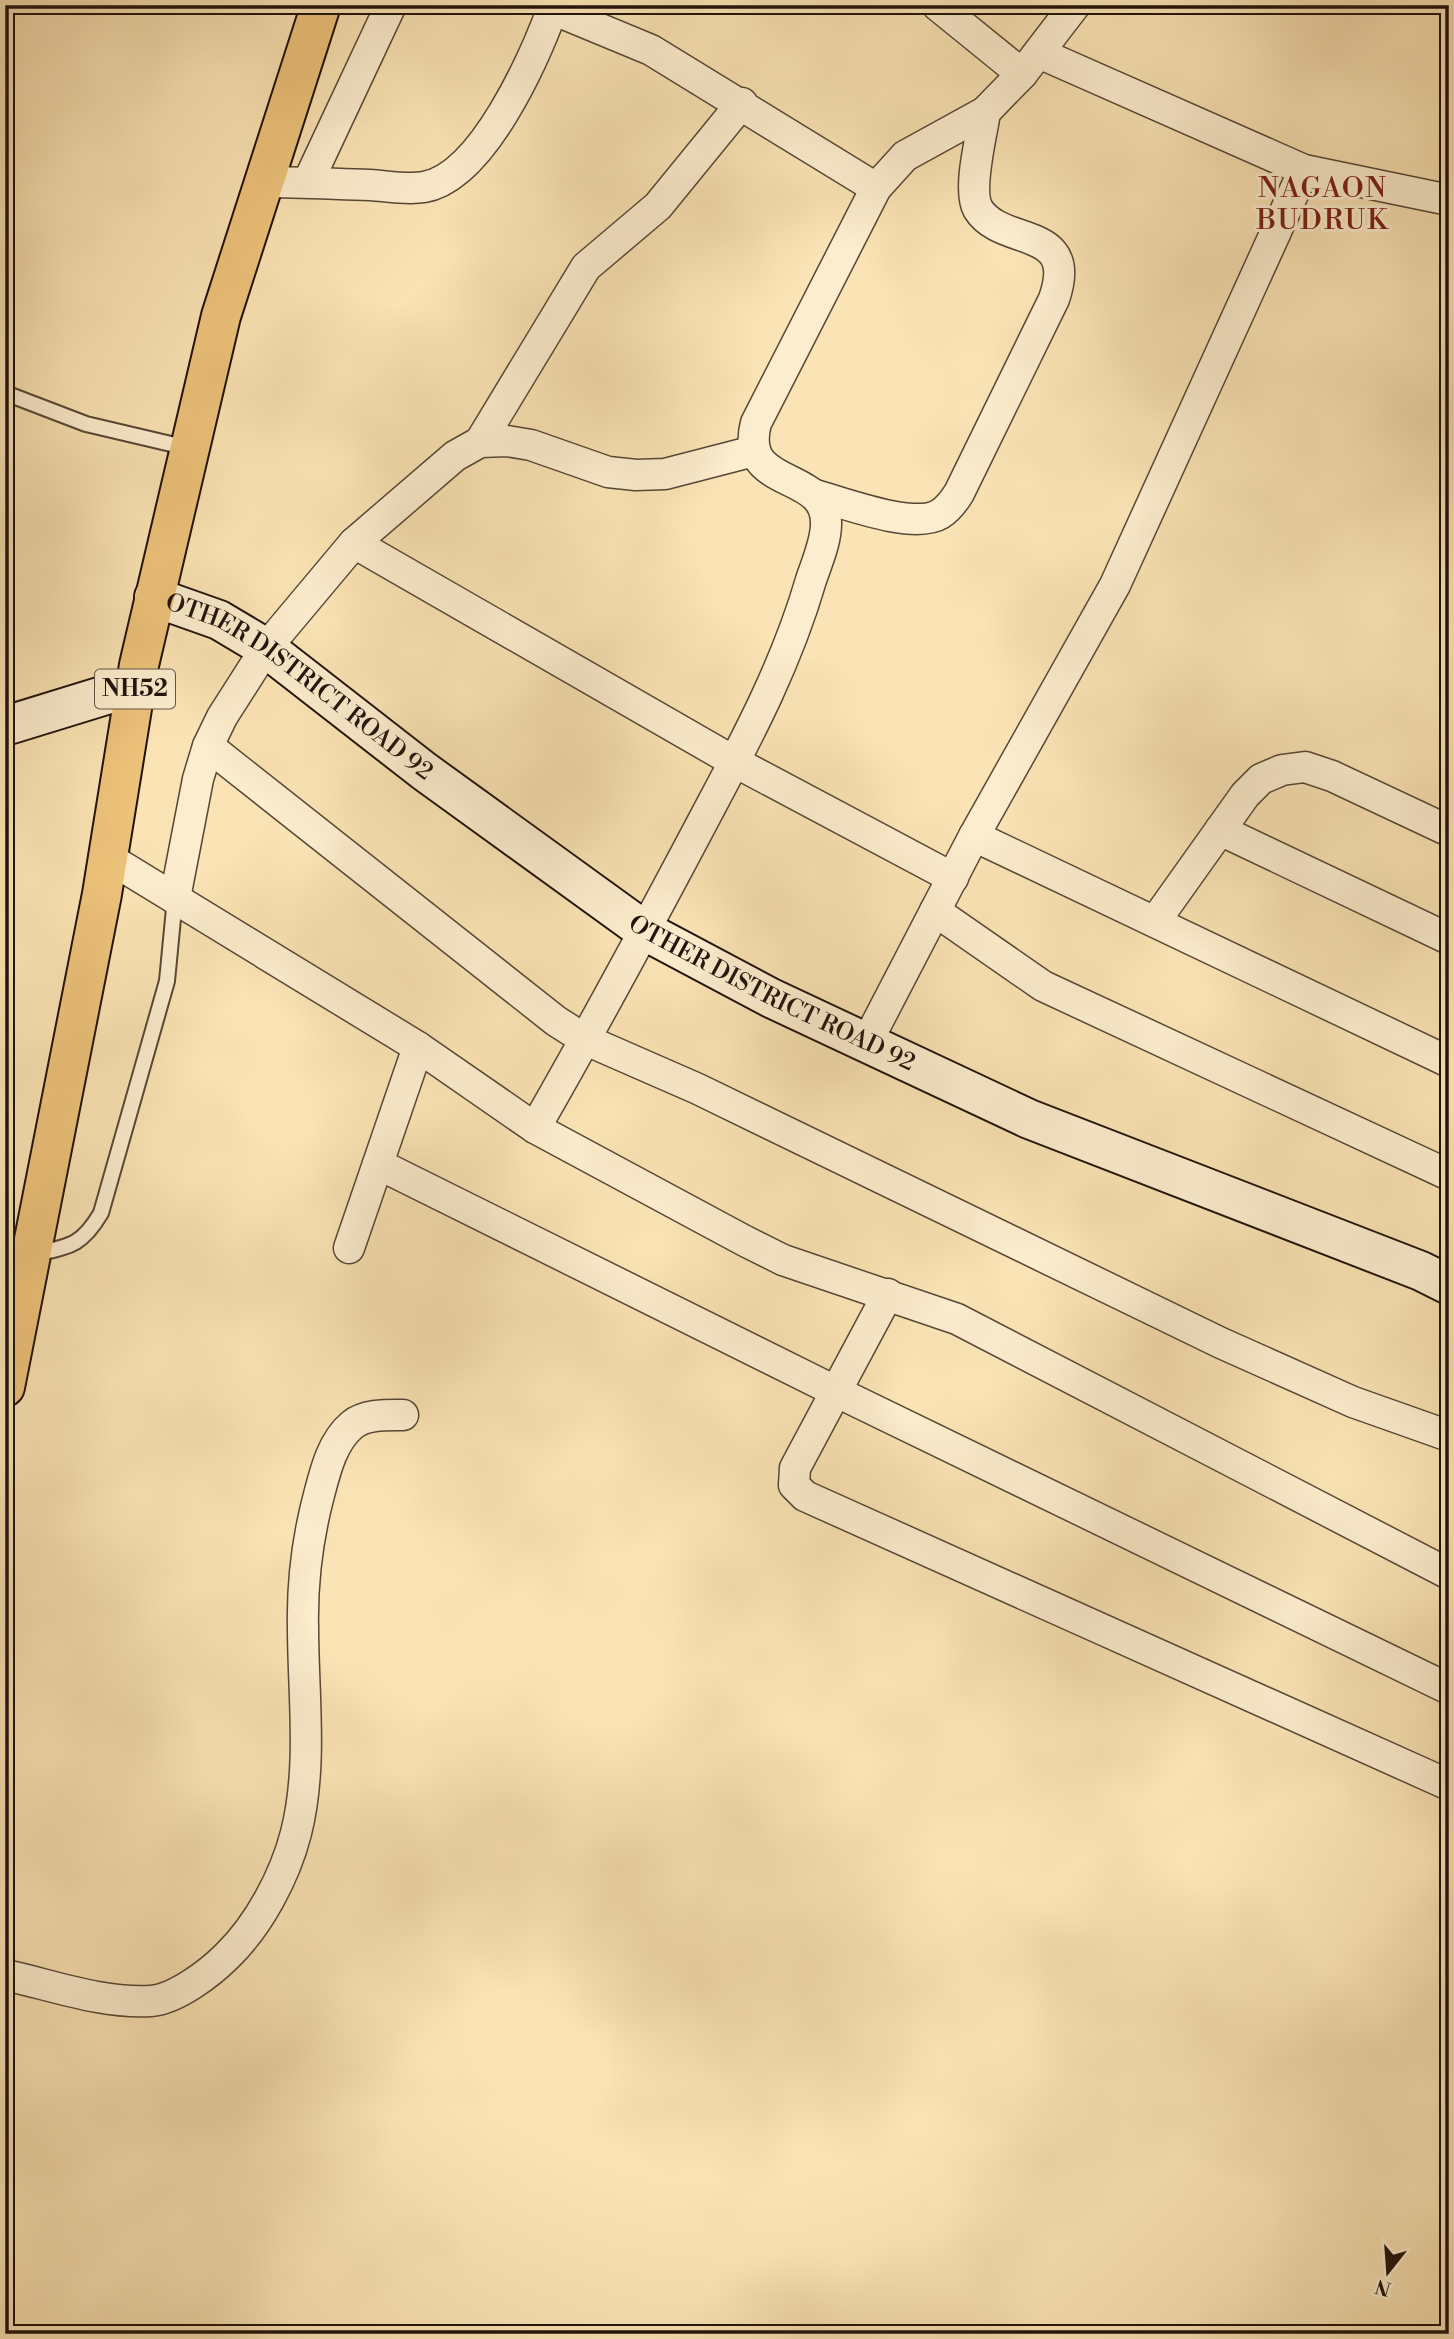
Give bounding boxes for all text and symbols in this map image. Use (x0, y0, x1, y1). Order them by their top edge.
district label: NAGAON BUDRUK (1255, 171, 1390, 238)
street label: OTHER DISTRICT ROAD 92 (161, 587, 438, 787)
road number: NH52 (95, 670, 175, 708)
street label: OTHER DISTRICT ROAD 92 (622, 909, 920, 1078)
north arrow (1352, 2238, 1422, 2308)
text: N (1373, 2274, 1394, 2301)

